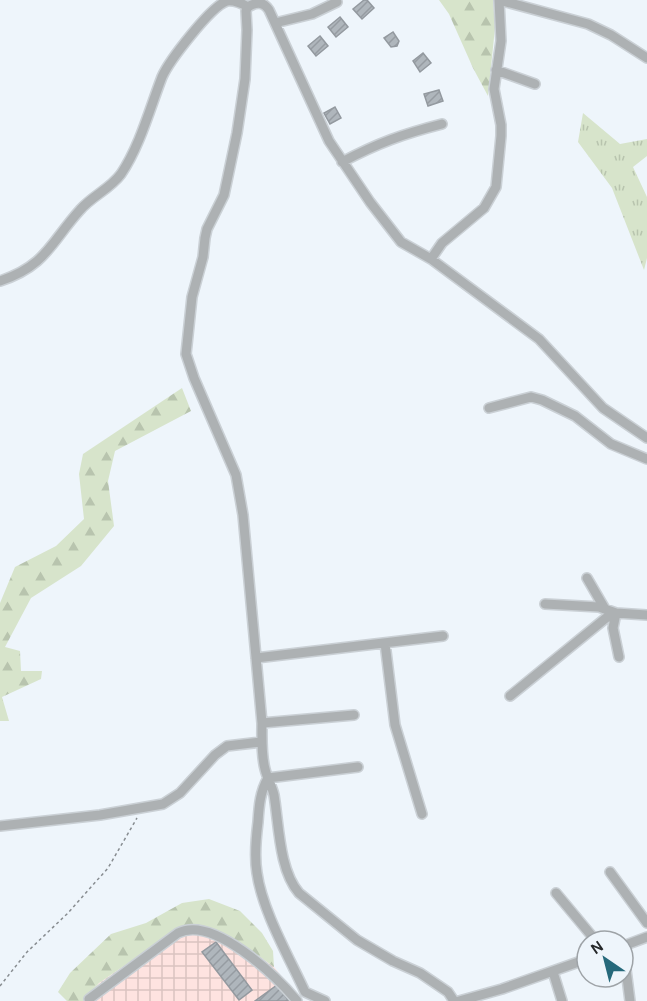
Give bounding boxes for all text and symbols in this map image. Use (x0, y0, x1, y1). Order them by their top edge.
north arrow (575, 929, 635, 989)
text: N (587, 936, 607, 958)

